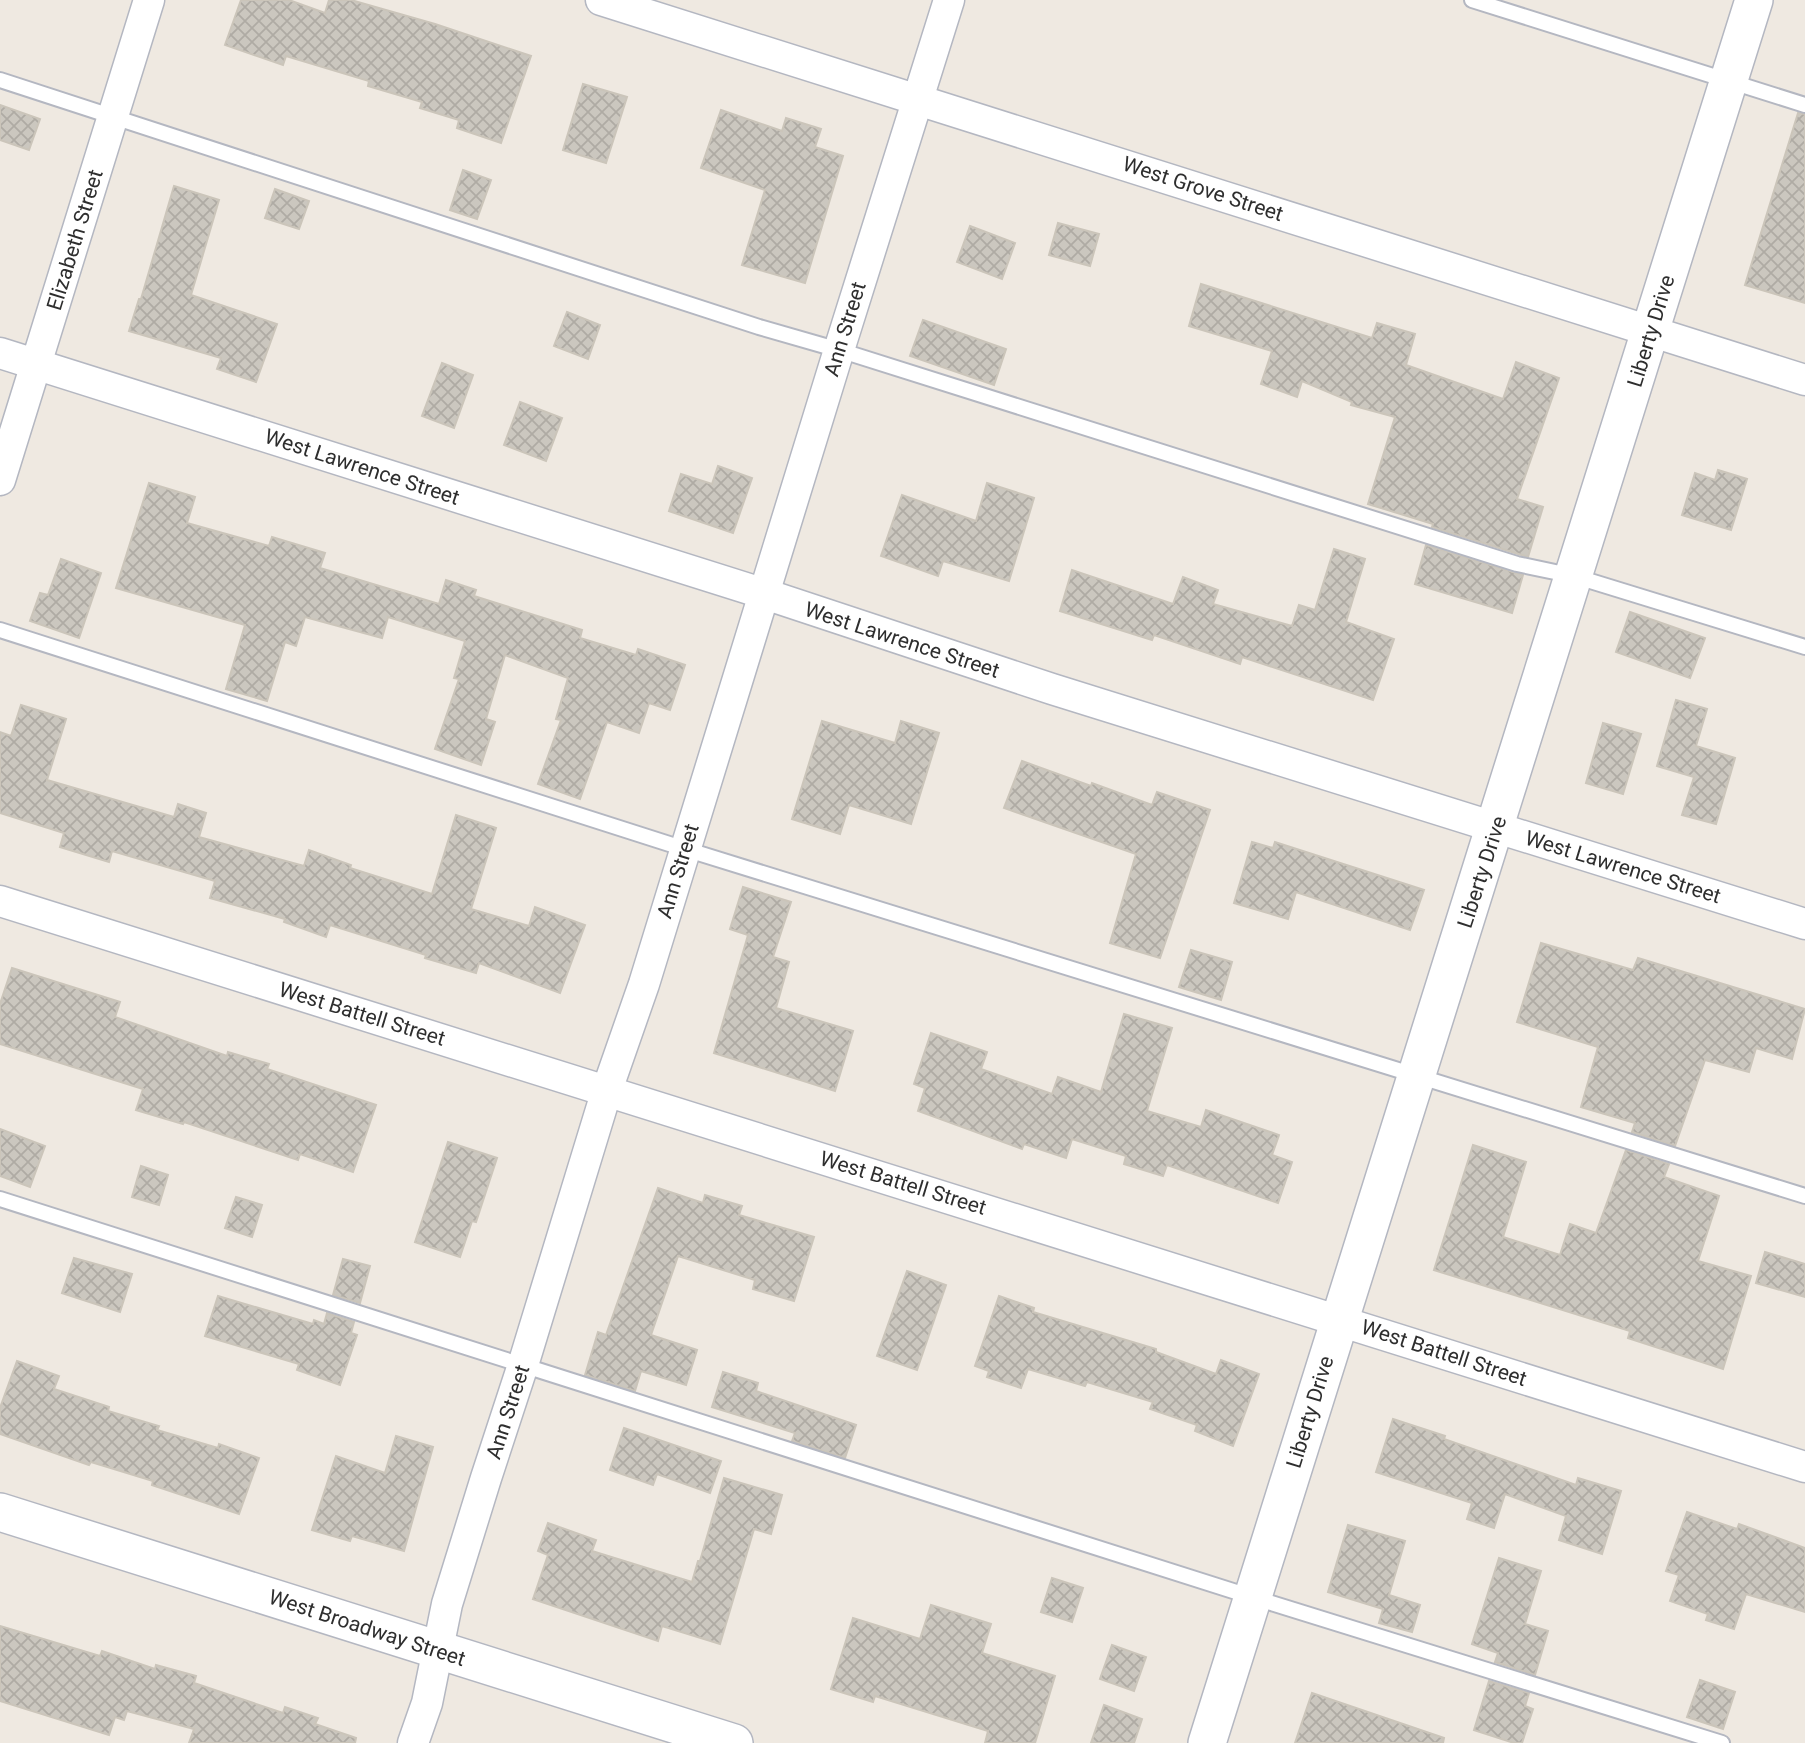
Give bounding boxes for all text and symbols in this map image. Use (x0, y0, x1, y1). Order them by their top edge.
street label: West Grove Street (1120, 152, 1286, 226)
street label: Elizabeth Street (42, 167, 108, 313)
street label: Liberty Drive (1623, 272, 1679, 390)
street label: Ann Street (819, 279, 871, 379)
street label: West Lawrence Street (262, 424, 462, 510)
street label: West Lawrence Street (802, 597, 1002, 683)
street label: Liberty Drive (1453, 813, 1511, 931)
street label: Ann Street (652, 821, 704, 921)
street label: West Lawrence Street (1522, 826, 1724, 908)
street label: West Battell Street (276, 977, 448, 1051)
street label: West Battell Street (817, 1146, 989, 1220)
street label: West Battell Street (1358, 1315, 1530, 1391)
street label: Liberty Drive (1282, 1353, 1338, 1471)
street label: Ann Street (482, 1362, 535, 1462)
street label: West Broadway Street (266, 1585, 468, 1671)

